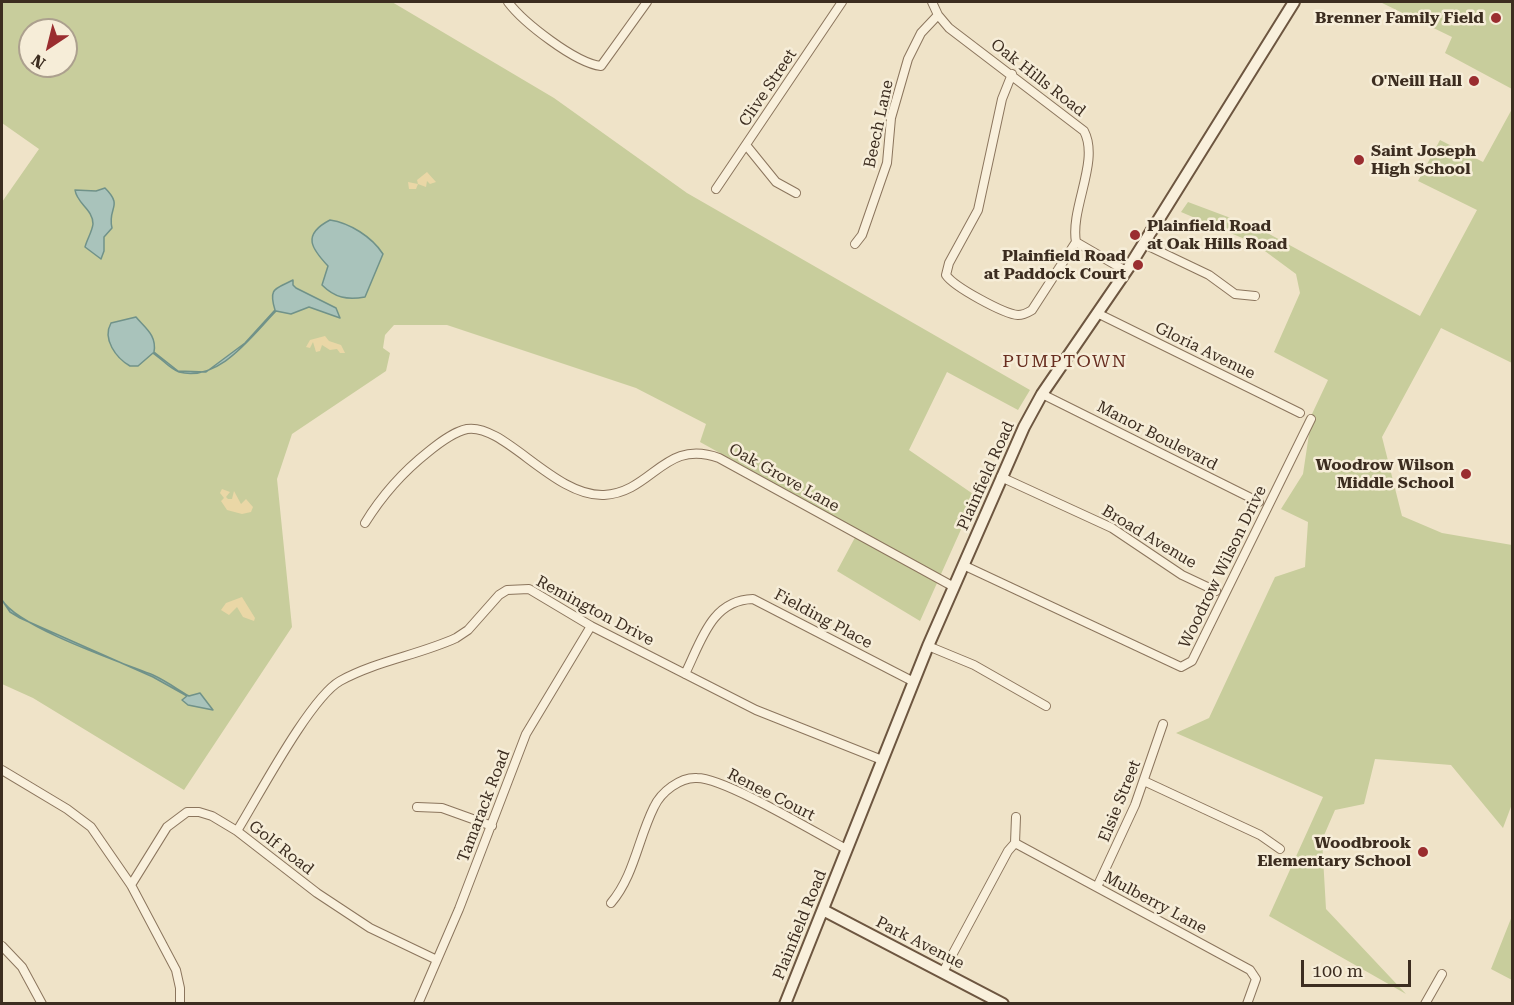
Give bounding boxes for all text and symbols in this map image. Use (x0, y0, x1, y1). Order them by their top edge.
place label: Brenner Family Field (1315, 8, 1484, 28)
marker: Brenner Family Field (1489, 11, 1503, 25)
north arrow (18, 18, 78, 78)
street label: Oak Hills Road (987, 35, 1089, 121)
street label: Clive Street (735, 46, 801, 130)
text: N (28, 50, 49, 73)
place label: O'Neill Hall (1371, 71, 1462, 91)
marker: O'Neill Hall (1467, 74, 1481, 88)
street label: Beech Lane (860, 78, 898, 170)
place label: Saint Joseph High School (1371, 141, 1476, 179)
marker: Saint Joseph High School (1352, 153, 1366, 167)
place label: Plainfield Road at Oak Hills Road (1147, 216, 1287, 254)
marker: Plainfield Road at Oak Hills Road (1128, 228, 1142, 242)
place label: Plainfield Road at Paddock Court (984, 246, 1126, 284)
marker: Plainfield Road at Paddock Court (1131, 258, 1145, 272)
street label: Gloria Avenue (1152, 319, 1258, 383)
district label: PUMPTOWN (1002, 351, 1128, 373)
street label: Manor Boulevard (1093, 397, 1221, 475)
street label: Plainfield Road (953, 419, 1019, 533)
street label: Oak Grove Lane (725, 440, 843, 516)
place label: Woodrow Wilson Middle School (1315, 455, 1454, 493)
marker: Woodrow Wilson Middle School (1459, 467, 1473, 481)
street label: Woodrow Wilson Drive (1175, 483, 1271, 651)
street label: Broad Avenue (1098, 501, 1200, 573)
street label: Remington Drive (533, 572, 657, 650)
street label: Fielding Place (771, 585, 875, 653)
street label: Tamarack Road (454, 747, 514, 865)
street label: Elsie Street (1095, 757, 1145, 845)
street label: Renee Court (724, 765, 818, 825)
street label: Golf Road (245, 817, 317, 879)
place label: Woodbrook Elementary School (1257, 833, 1411, 871)
marker: Woodbrook Elementary School (1416, 845, 1430, 859)
street label: Plainfield Road (769, 867, 831, 983)
street label: Mulberry Lane (1100, 868, 1210, 938)
street label: Park Avenue (873, 913, 967, 973)
scale bar (1304, 948, 1414, 986)
text: 100 m (1312, 960, 1363, 981)

